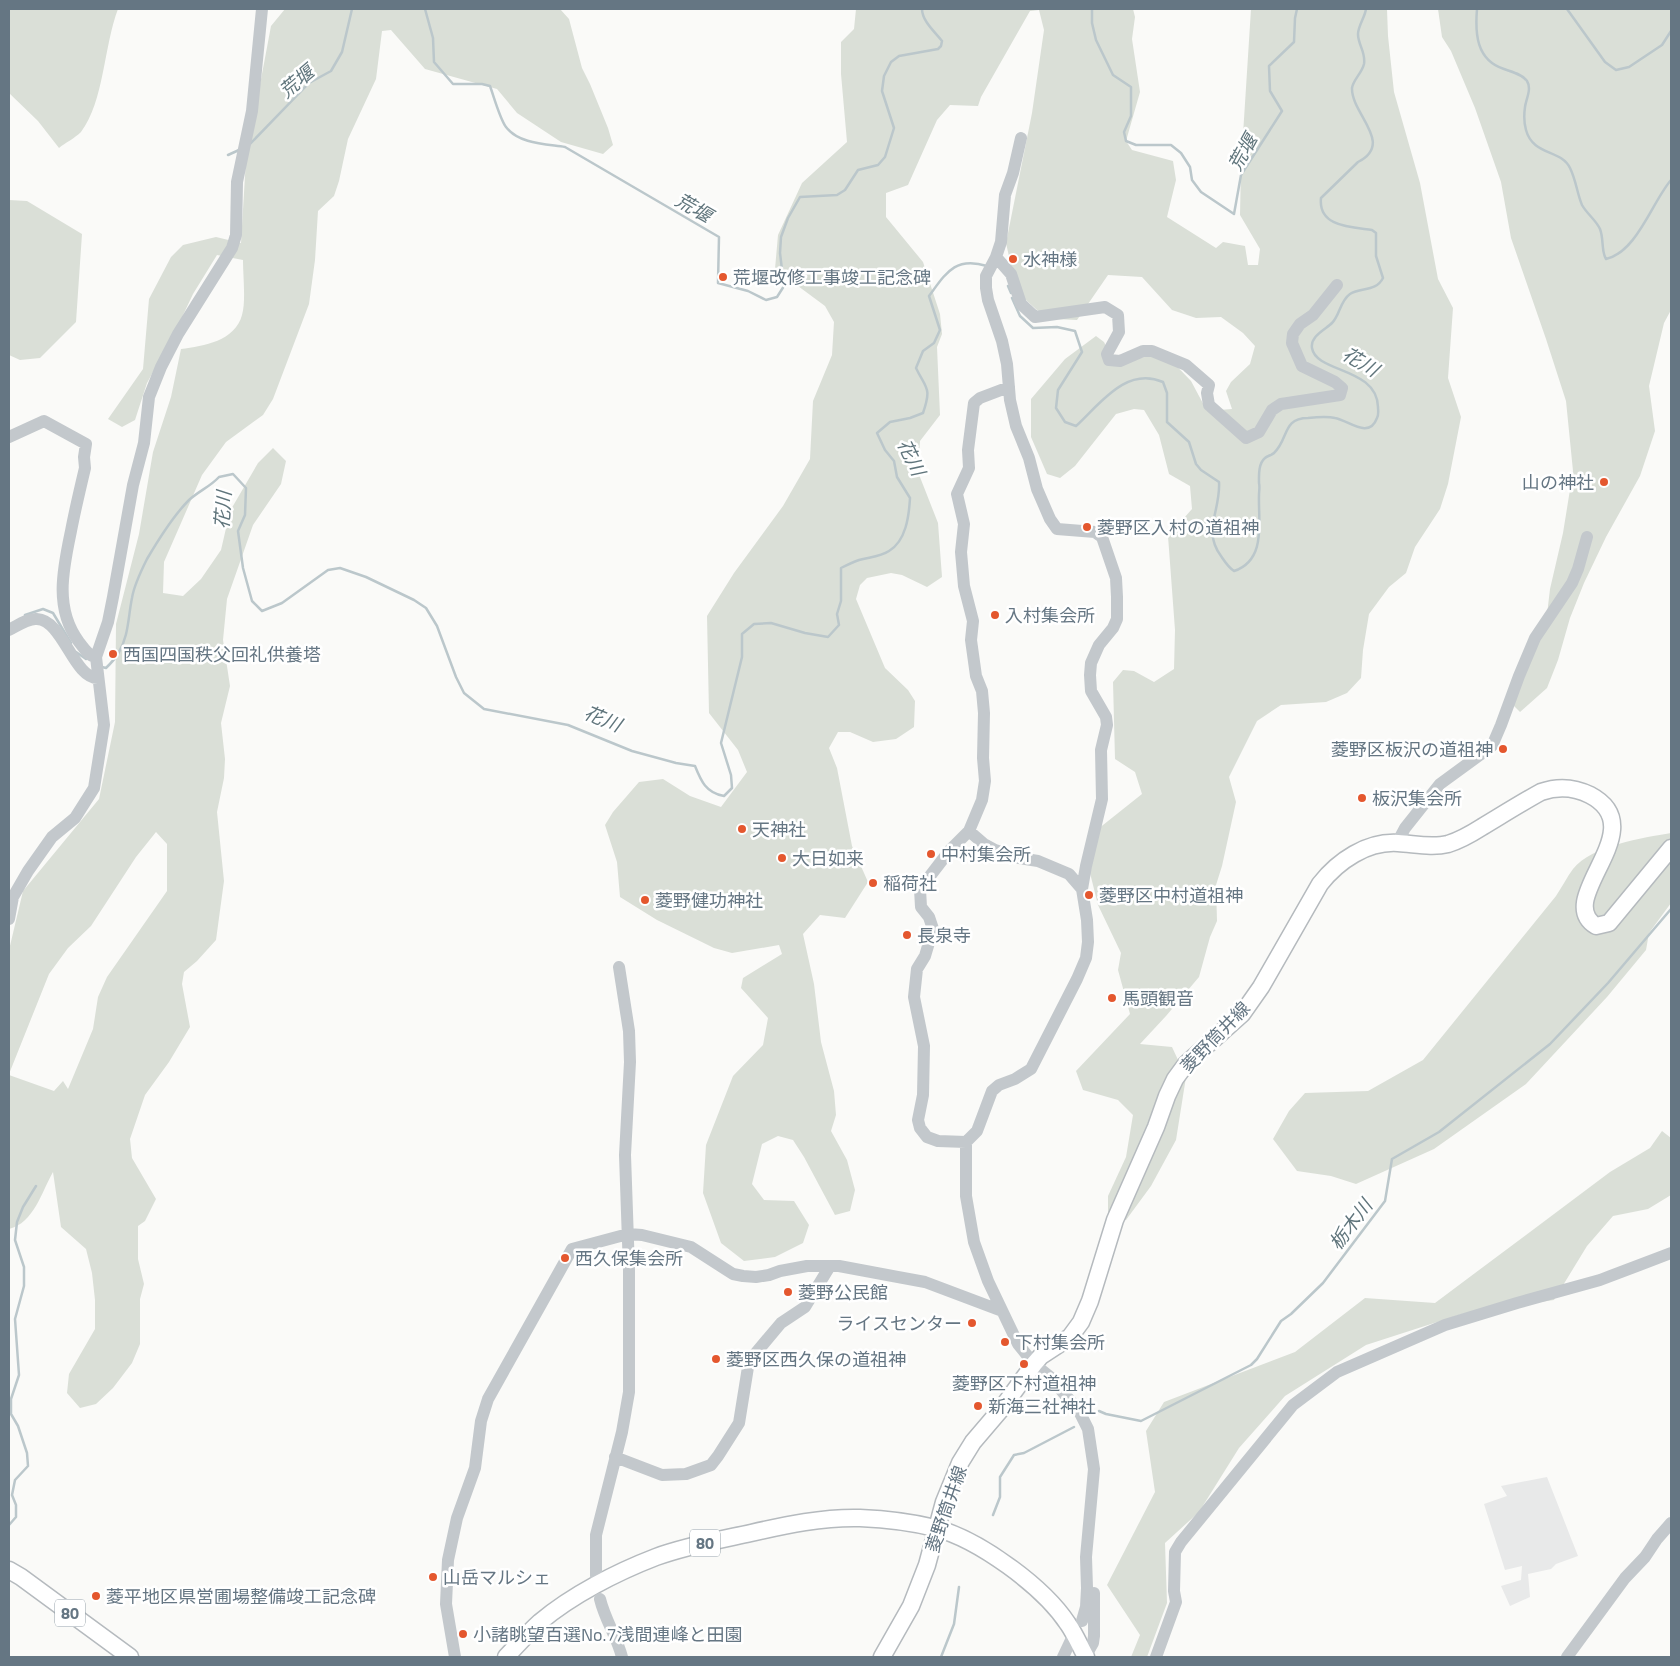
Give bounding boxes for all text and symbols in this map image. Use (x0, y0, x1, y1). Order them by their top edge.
water label: 荒堰 (272, 56, 322, 104)
water label: 荒堰 (1220, 126, 1265, 176)
water label: 荒堰 (670, 185, 720, 231)
place label: 水神様 (1023, 246, 1077, 273)
marker: 水神様 (1007, 253, 1019, 265)
place label: 荒堰改修工事竣工記念碑 (733, 264, 931, 291)
marker: 荒堰改修工事竣工記念碑 (717, 271, 729, 283)
water label: 花川 (1337, 339, 1386, 384)
water label: 花川 (891, 434, 934, 482)
place label: 山の神社 (1522, 469, 1594, 496)
marker: 山の神社 (1598, 476, 1610, 488)
water label: 花川 (206, 488, 238, 530)
place label: 菱野区入村の道祖神 (1097, 514, 1259, 541)
marker: 菱野区入村の道祖神 (1081, 521, 1093, 533)
place label: 入村集会所 (1005, 602, 1095, 629)
marker: 入村集会所 (989, 609, 1001, 621)
place label: 西国四国秩父回礼供養塔 (123, 641, 321, 668)
marker: 西国四国秩父回礼供養塔 (107, 648, 119, 660)
water label: 花川 (580, 697, 628, 739)
place label: 菱野区板沢の道祖神 (1331, 736, 1493, 763)
marker: 菱野区板沢の道祖神 (1497, 743, 1509, 755)
place label: 板沢集会所 (1372, 785, 1462, 812)
marker: 板沢集会所 (1356, 792, 1368, 804)
place label: 天神社 (752, 816, 806, 843)
marker: 天神社 (736, 823, 748, 835)
place label: 中村集会所 (941, 841, 1031, 868)
place label: 大日如来 (792, 845, 864, 872)
marker: 中村集会所 (925, 848, 937, 860)
marker: 大日如来 (776, 852, 788, 864)
place label: 稲荷社 (883, 870, 937, 897)
marker: 稲荷社 (867, 877, 879, 889)
place label: 菱野区中村道祖神 (1099, 882, 1243, 909)
place label: 菱野健功神社 (655, 887, 763, 914)
marker: 菱野区中村道祖神 (1083, 889, 1095, 901)
marker: 菱野健功神社 (639, 894, 651, 906)
place label: 長泉寺 (917, 922, 971, 949)
marker: 長泉寺 (901, 929, 913, 941)
place label: 馬頭観音 (1122, 985, 1194, 1012)
marker: 馬頭観音 (1106, 992, 1118, 1004)
street label: 菱野筒井線 (1174, 995, 1256, 1079)
water label: 栃木川 (1321, 1191, 1380, 1255)
place label: 西久保集会所 (575, 1245, 683, 1272)
marker: 西久保集会所 (559, 1252, 571, 1264)
place label: 菱野公民館 (798, 1279, 888, 1306)
marker: 菱野公民館 (782, 1286, 794, 1298)
place label: ライスセンター (837, 1310, 962, 1337)
marker: ライスセンター (966, 1317, 978, 1329)
place label: 下村集会所 (1015, 1329, 1105, 1356)
marker: 下村集会所 (999, 1336, 1011, 1348)
place label: 菱野区西久保の道祖神 (726, 1346, 906, 1373)
marker: 菱野区西久保の道祖神 (710, 1353, 722, 1365)
marker: 菱野区下村道祖神 (1018, 1358, 1030, 1370)
place label: 菱野区下村道祖神 (952, 1370, 1096, 1397)
place label: 新海三社神社 (988, 1393, 1096, 1420)
marker: 新海三社神社 (972, 1400, 984, 1412)
street label: 菱野筒井線 (919, 1462, 973, 1556)
road number: 80 (690, 1530, 720, 1556)
place label: 山岳マルシェ (443, 1564, 551, 1591)
marker: 山岳マルシェ (427, 1571, 439, 1583)
place label: 菱平地区県営圃場整備竣工記念碑 (106, 1583, 376, 1610)
marker: 菱平地区県営圃場整備竣工記念碑 (90, 1590, 102, 1602)
road number: 80 (55, 1600, 85, 1626)
place label: 小諸眺望百選No.7浅間連峰と田園 (473, 1621, 743, 1648)
marker: 小諸眺望百選No.7浅間連峰と田園 (457, 1628, 469, 1640)

